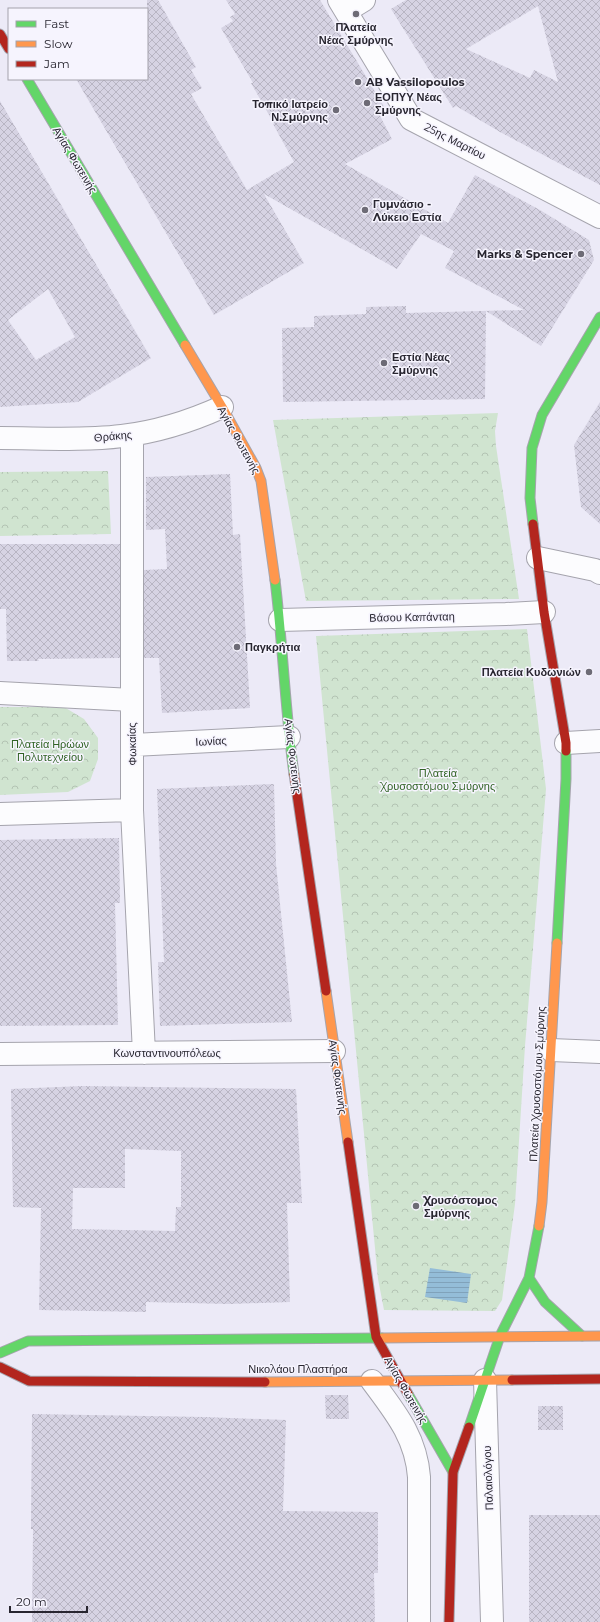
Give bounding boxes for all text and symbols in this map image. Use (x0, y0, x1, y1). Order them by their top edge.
legend (8, 8, 148, 80)
marker: Πλατεία Νέας Σμύρνης (351, 9, 361, 19)
text: Fast (44, 16, 69, 31)
place label: Πλατεία Νέας Σμύρνης (319, 20, 394, 47)
text: Slow (44, 36, 73, 51)
text: Jam (43, 56, 70, 71)
place label: AB Vassilopoulos (365, 75, 465, 89)
marker: AB Vassilopoulos (353, 77, 363, 87)
place label: ΕΟΠΥΥ Νέας Σμύρνης (375, 90, 442, 117)
place label: Τοπικό Ιατρείο Ν.Σμύρνης (252, 97, 328, 124)
marker: ΕΟΠΥΥ Νέας Σμύρνης (362, 98, 372, 108)
marker: Τοπικό Ιατρείο Ν.Σμύρνης (331, 105, 341, 115)
street label: 25ης Μαρτίου (422, 119, 488, 163)
street label: Αγίας Φωτεινής (50, 124, 100, 196)
place label: Γυμνάσιο - Λύκειο Εστία (372, 197, 442, 224)
marker: Γυμνάσιο - Λύκειο Εστία (360, 205, 370, 215)
place label: Marks & Spencer (477, 247, 573, 261)
marker: Marks & Spencer (576, 249, 586, 259)
place label: Εστία Νέας Σμύρνης (392, 350, 450, 377)
marker: Εστία Νέας Σμύρνης (379, 358, 389, 368)
street label: Αγίας Φωτεινής (215, 404, 263, 476)
street label: Θράκης (93, 427, 133, 445)
street label: Βάσου Καπάνταη (369, 609, 455, 625)
place label: Παγκρήτια (245, 640, 300, 654)
marker: Παγκρήτια (232, 642, 242, 652)
place label: Πλατεία Κυδωνιών (482, 665, 581, 679)
marker: Πλατεία Κυδωνιών (584, 667, 594, 677)
street label: Αγίας Φωτεινής (281, 718, 305, 794)
street label: Φωκαίας (125, 722, 139, 766)
street label: Ιωνίας (195, 733, 227, 749)
park label: Πλατεία Ηρώων Πολυτεχνείου (11, 737, 90, 764)
park label: Πλατεία Χρυσοστόμου Σμύρνης (379, 766, 495, 793)
street label: Πλατεία Χρυσοστόμου Σμύρνης (526, 1006, 548, 1162)
street label: Αγίας Φωτεινής (326, 1039, 350, 1115)
street label: Κωνσταντινουπόλεως (113, 1046, 221, 1060)
place label: Χρυσόστομος Σμύρνης (422, 1193, 497, 1220)
marker: Χρυσόστομος Σμύρνης (411, 1201, 421, 1211)
street label: Αγίας Φωτεινής (381, 1354, 431, 1426)
street label: Νικολάου Πλαστήρα (248, 1362, 348, 1376)
street label: Παλαιολόγου (480, 1445, 496, 1511)
scale bar (10, 1588, 87, 1614)
text: 20 m (16, 1594, 47, 1609)

